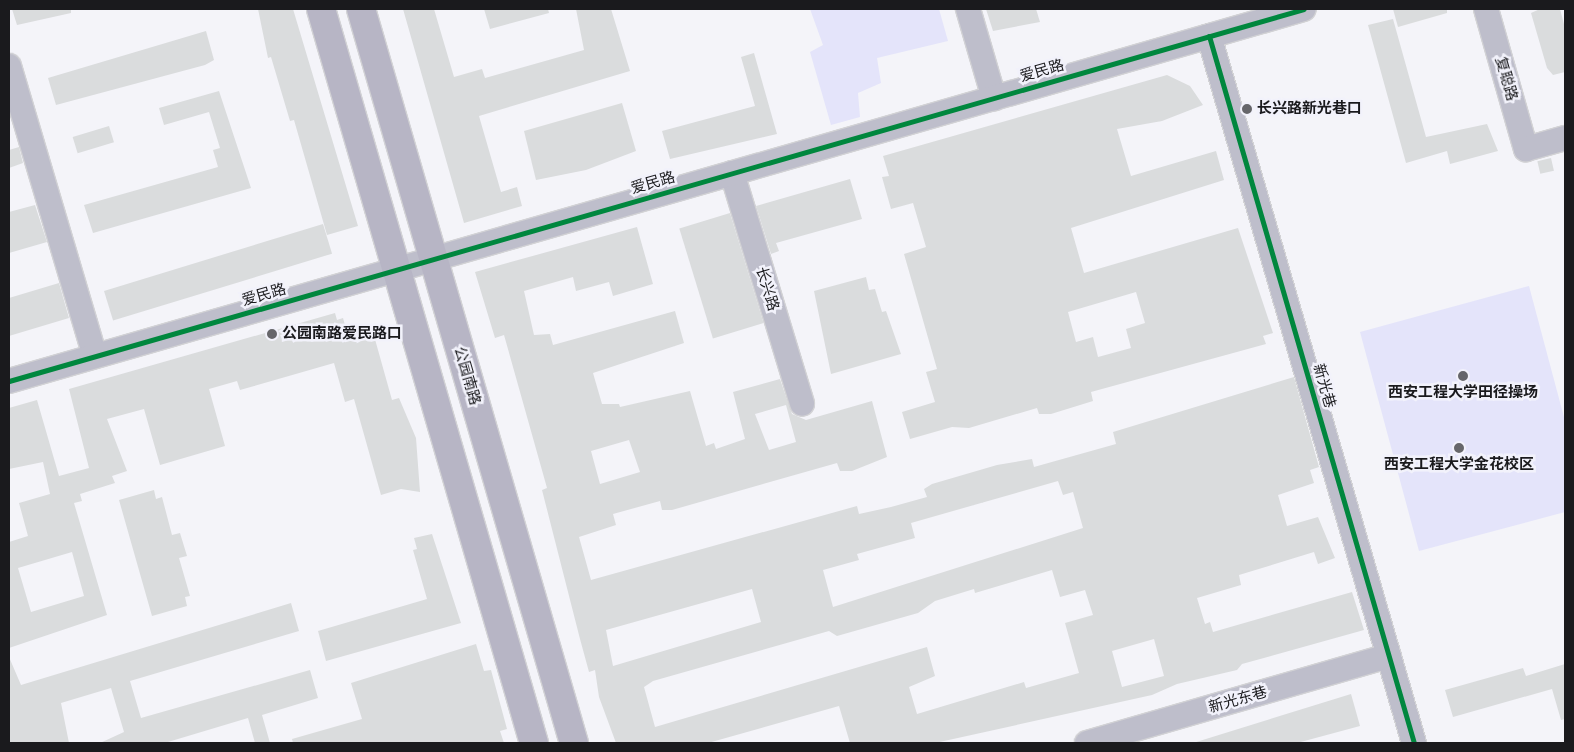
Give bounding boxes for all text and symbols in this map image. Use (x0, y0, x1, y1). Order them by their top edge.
street label: 复聪路 (1491, 55, 1521, 103)
street label: 爱民路 (1018, 56, 1066, 86)
place label: 长兴路新光巷口 (1257, 100, 1362, 118)
marker: 长兴路新光巷口 (1241, 103, 1253, 115)
street label: 爱民路 (629, 168, 677, 198)
street label: 长兴路 (752, 265, 782, 313)
street label: 爱民路 (240, 280, 288, 310)
place label: 公园南路爱民路口 (282, 325, 402, 343)
marker: 公园南路爱民路口 (266, 328, 278, 340)
street label: 公园南路 (450, 345, 484, 407)
street label: 新光巷 (1309, 362, 1339, 410)
marker: 西安工程大学田径操场 (1457, 370, 1469, 382)
place label: 西安工程大学田径操场 (1388, 384, 1538, 402)
marker: 西安工程大学金花校区 (1453, 442, 1465, 454)
place label: 西安工程大学金花校区 (1384, 456, 1534, 474)
street label: 新光东巷 (1207, 683, 1269, 717)

